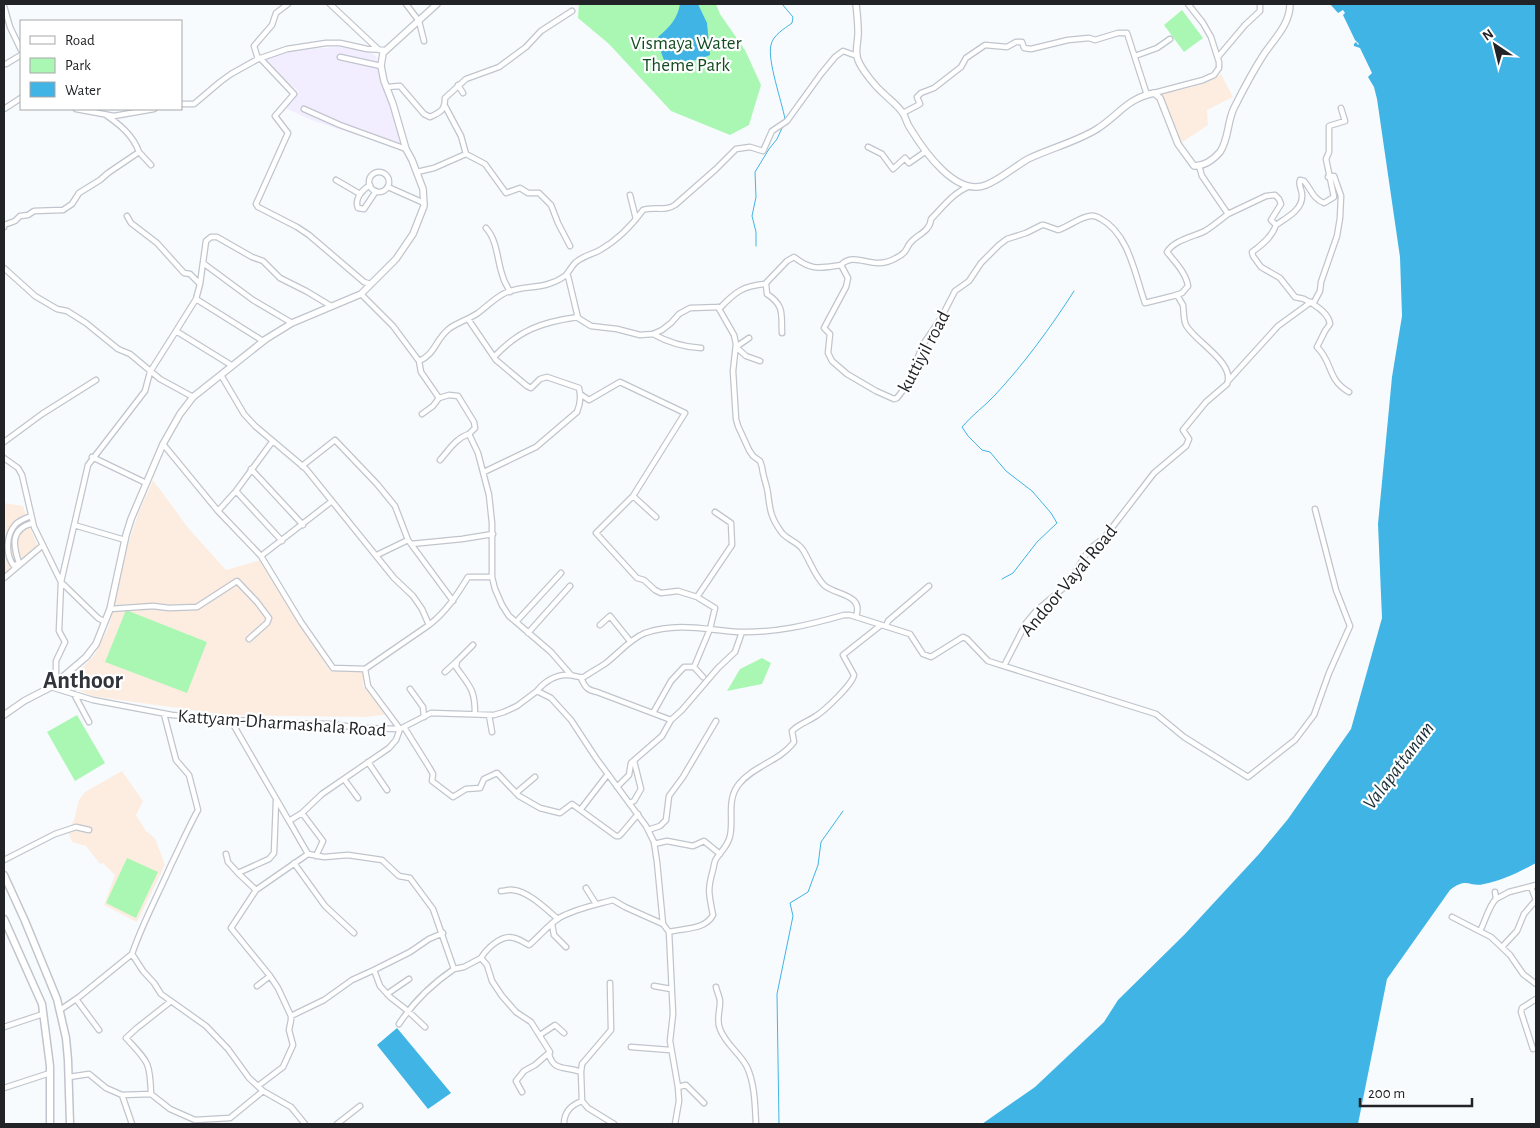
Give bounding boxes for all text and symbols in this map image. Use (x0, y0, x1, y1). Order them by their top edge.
legend (20, 20, 182, 110)
north arrow (1470, 20, 1520, 70)
text: N (1480, 27, 1496, 44)
text: Road (65, 33, 95, 48)
park label: Vismaya Water Theme Park (630, 34, 742, 75)
text: Park (65, 58, 91, 73)
text: Water (65, 83, 101, 98)
street label: kuttiyil road (895, 308, 954, 396)
street label: Andoor Vayal Road (1017, 522, 1121, 640)
district label: Anthoor (43, 669, 124, 693)
street label: Kattyam-Dharmashala Road (177, 707, 387, 740)
water label: Valapattanam (1360, 718, 1438, 813)
scale bar (1360, 1076, 1472, 1108)
text: 200 m (1368, 1086, 1405, 1101)

